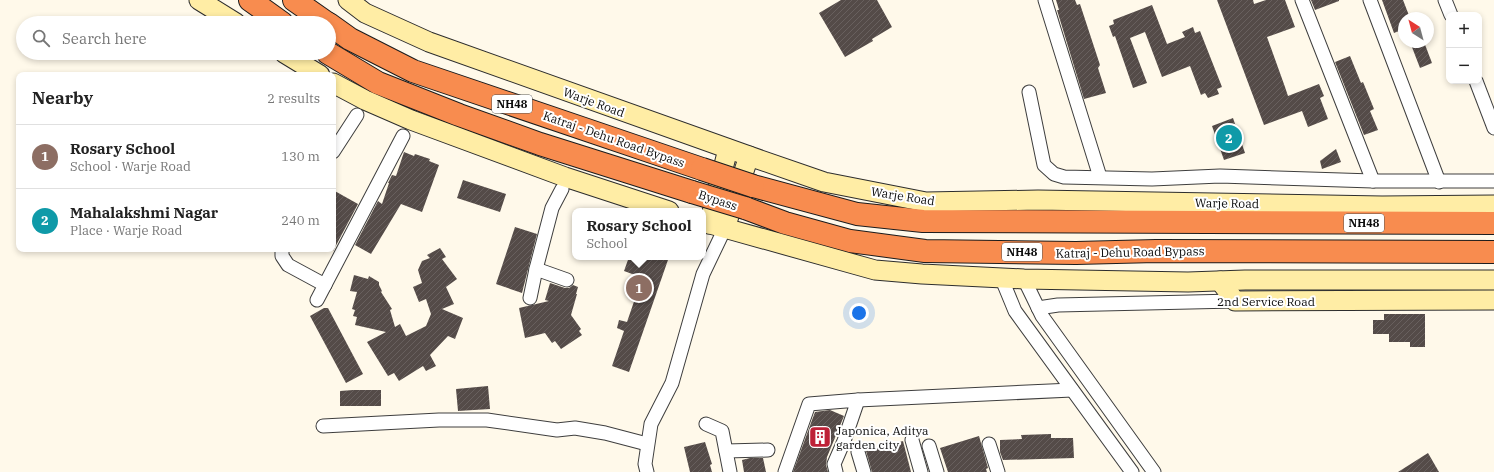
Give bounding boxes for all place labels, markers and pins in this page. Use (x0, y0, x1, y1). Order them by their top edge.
pin: 2 (1216, 123, 1242, 153)
pin: 1 (626, 273, 652, 303)
place label: Japonica, Aditya garden city (836, 423, 929, 452)
building icon: Japonica, Aditya garden city (807, 424, 833, 450)

